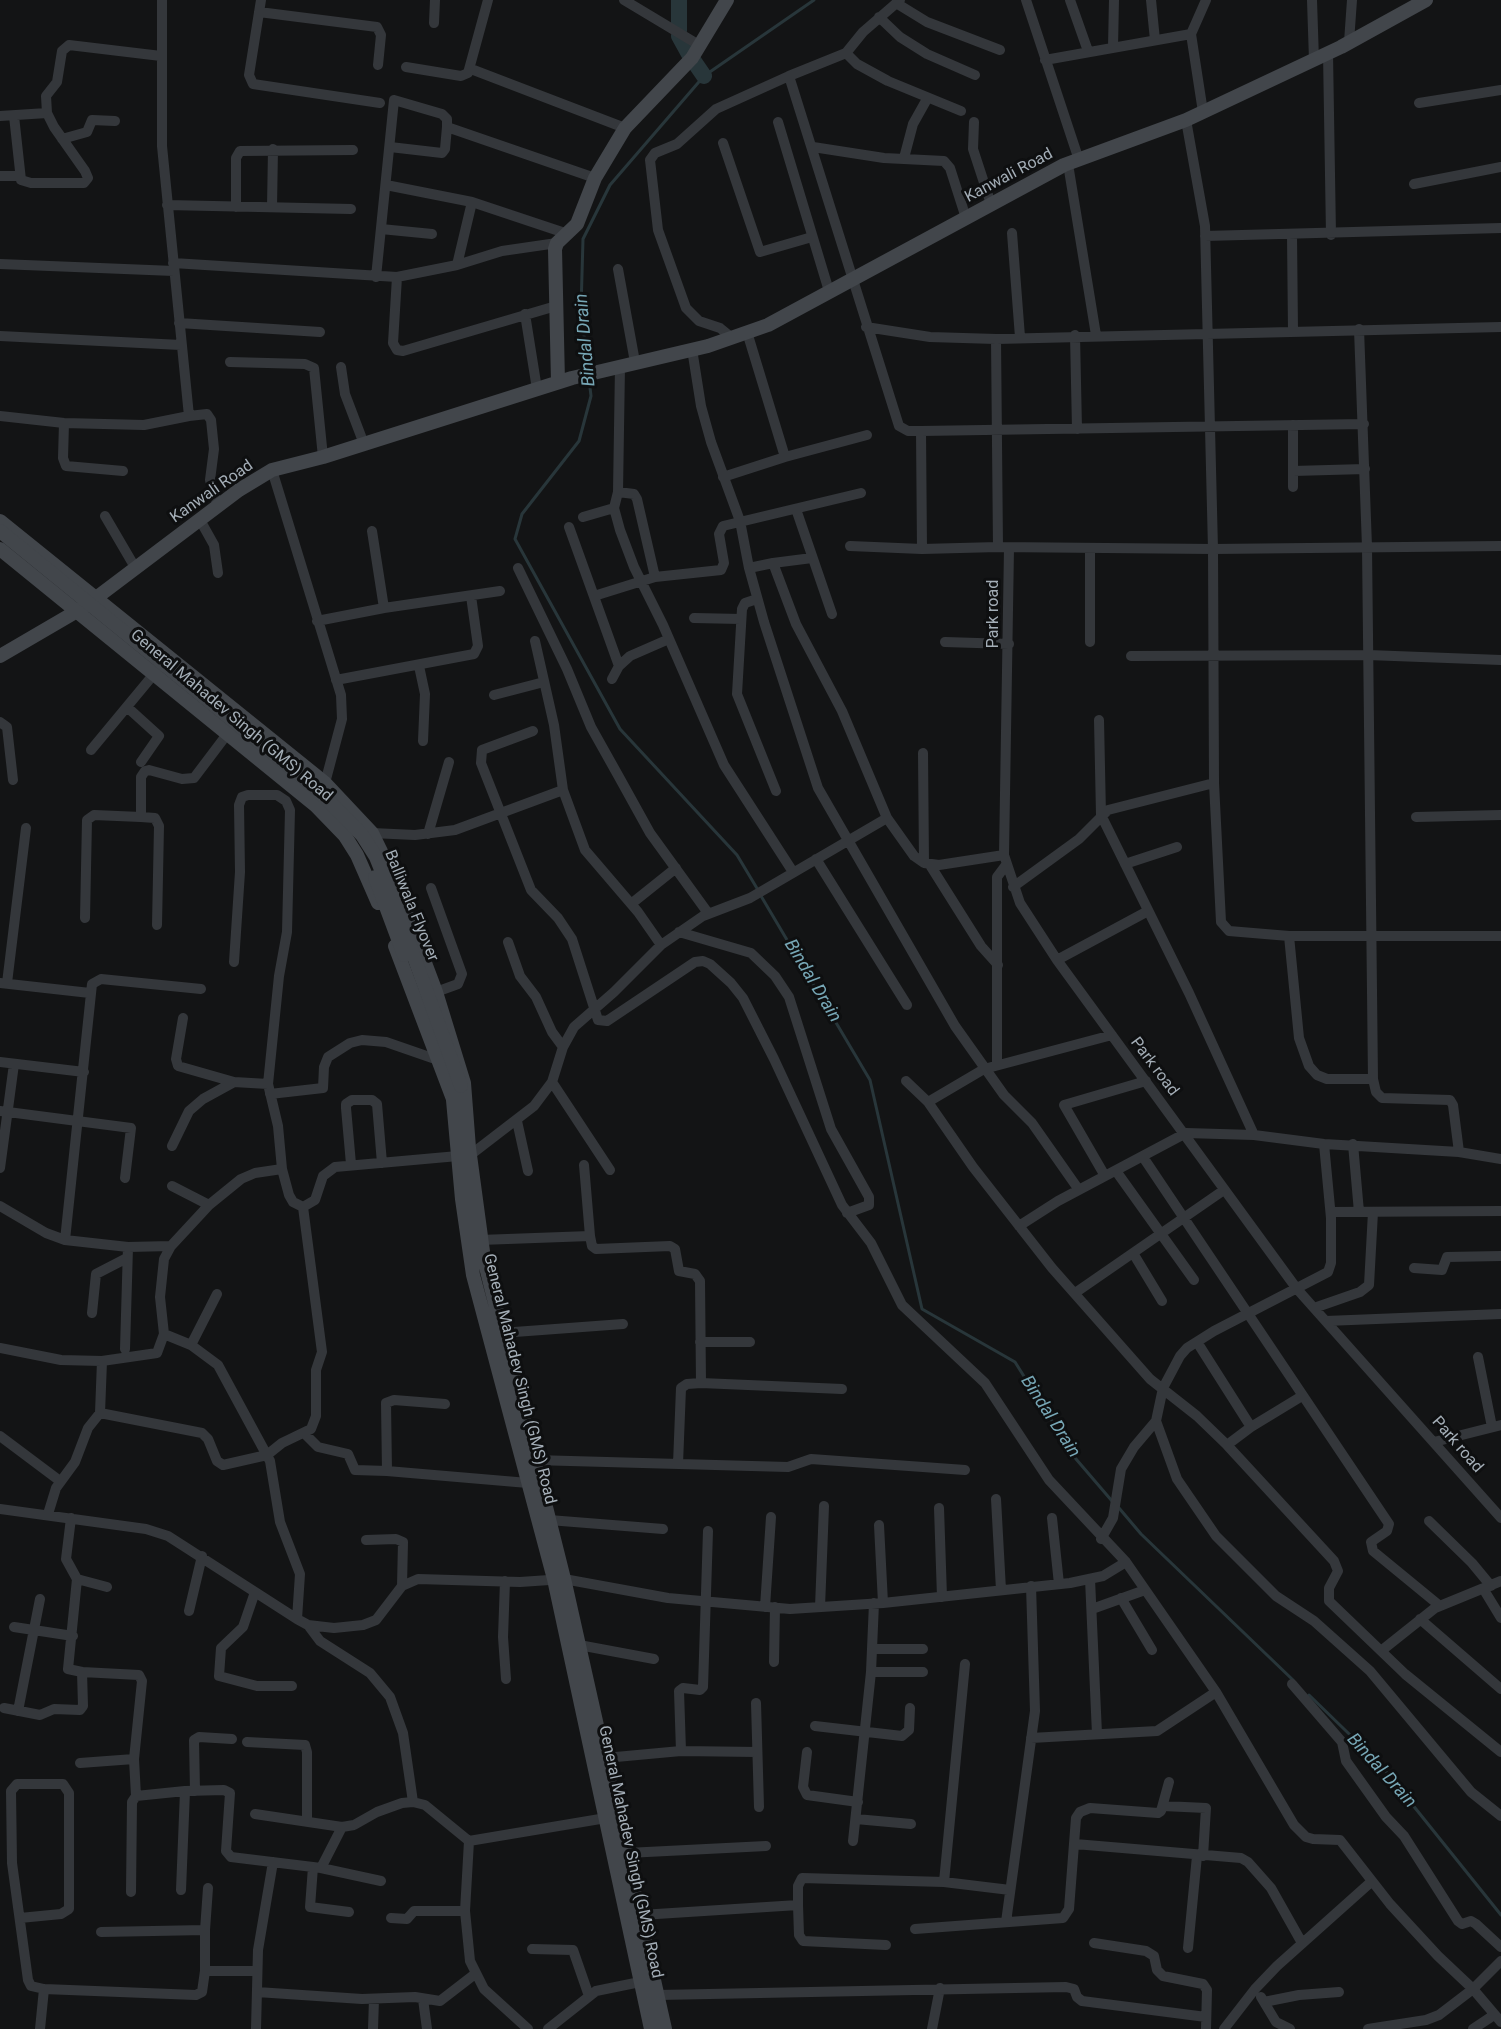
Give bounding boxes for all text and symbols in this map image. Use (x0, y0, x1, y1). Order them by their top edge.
street label: Kanwali Road (962, 145, 1056, 207)
water label: Bindal Drain (571, 293, 601, 387)
street label: Kanwali Road (167, 456, 257, 528)
street label: Park road (984, 580, 1004, 648)
street label: General Mahadev Singh (GMS) Road (126, 626, 336, 806)
street label: Balliwala Flyover (380, 848, 442, 964)
water label: Bindal Drain (779, 935, 845, 1027)
street label: Park road (1126, 1034, 1182, 1100)
street label: General Mahadev Singh (GMS) Road (479, 1252, 559, 1506)
water label: Bindal Drain (1016, 1372, 1084, 1462)
street label: Park road (1427, 1413, 1487, 1477)
street label: General Mahadev Singh (GMS) Road (594, 1724, 666, 1980)
water label: Bindal Drain (1342, 1729, 1420, 1813)

